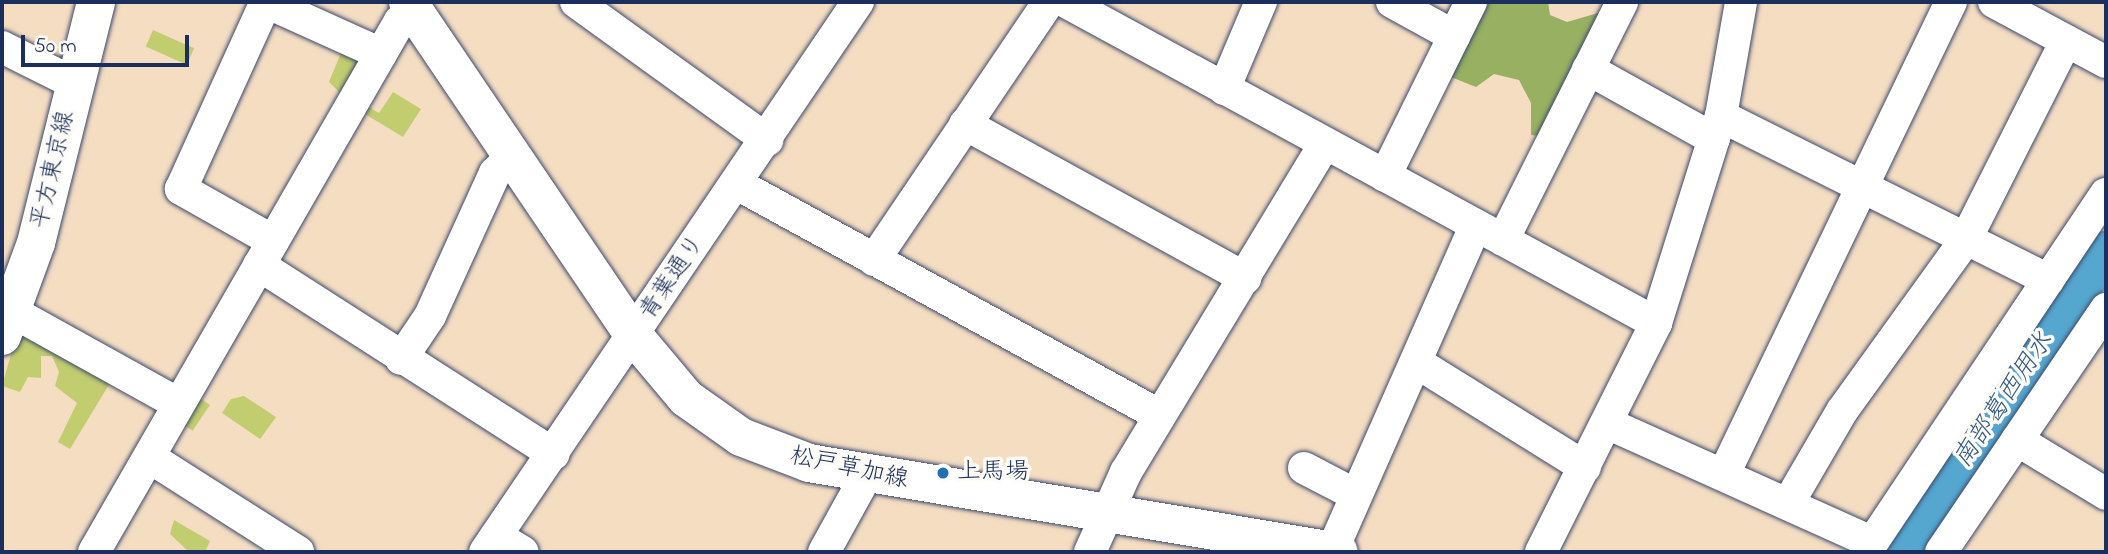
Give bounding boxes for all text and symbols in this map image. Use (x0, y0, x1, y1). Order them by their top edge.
scale bar (24, 21, 192, 65)
text: 50 m (34, 32, 77, 62)
street label: 平方東京線 (26, 108, 82, 232)
street label: 青葉通り (634, 230, 712, 326)
water label: 南部葛西用水 (1948, 328, 2062, 474)
street label: 松戸草加線 (787, 442, 911, 496)
place label: 上馬場 (957, 459, 1029, 487)
marker: 上馬場 (935, 465, 951, 481)

